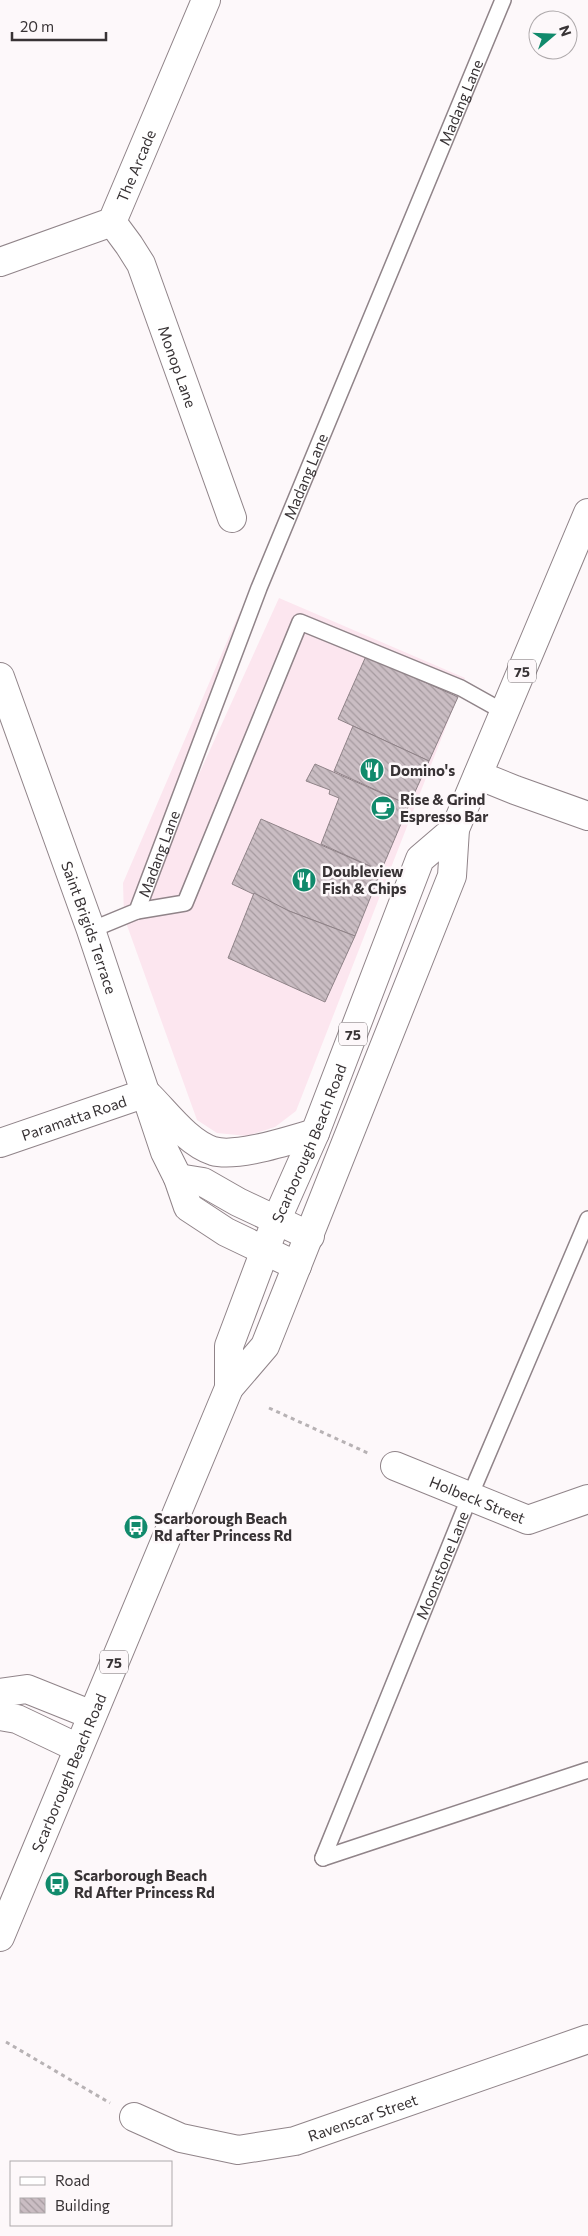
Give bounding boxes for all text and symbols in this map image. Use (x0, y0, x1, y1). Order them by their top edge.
scale bar (12, 10, 106, 42)
north arrow (528, 10, 578, 60)
text: 20 m (20, 17, 54, 35)
text: N (556, 23, 576, 38)
street label: Madang Lane (435, 57, 486, 148)
street label: The Arcade (113, 127, 159, 205)
street label: Monop Lane (155, 323, 201, 410)
street label: Madang Lane (280, 431, 331, 522)
road number: 75 (508, 659, 536, 682)
restaurant icon: Domino's (359, 757, 385, 783)
place label: Domino's (390, 761, 455, 779)
place label: Rise & Grind Espresso Bar (400, 790, 488, 825)
cafe icon: Rise & Grind Espresso Bar (370, 795, 396, 821)
street label: Madang Lane (134, 808, 183, 900)
street label: Saint Brigids Terrace (58, 859, 121, 996)
place label: Doubleview Fish & Chips (322, 862, 407, 897)
restaurant icon: Doubleview Fish & Chips (291, 867, 317, 893)
road number: 75 (339, 1022, 367, 1046)
street label: Scarborough Beach Road (268, 1061, 350, 1225)
street label: Paramatta Road (19, 1091, 129, 1144)
street label: Holbeck Street (427, 1472, 528, 1527)
street label: Moonstone Lane (412, 1508, 472, 1622)
place label: Scarborough Beach Rd after Princess Rd (154, 1509, 292, 1544)
bus stop icon: Scarborough Beach Rd after Princess Rd (123, 1514, 149, 1540)
road number: 75 (100, 1650, 128, 1674)
street label: Scarborough Beach Road (27, 1691, 110, 1855)
place label: Scarborough Beach Rd After Princess Rd (74, 1866, 215, 1901)
bus stop icon: Scarborough Beach Rd After Princess Rd (44, 1871, 70, 1897)
street label: Ravenscar Street (305, 2090, 420, 2145)
legend (10, 2161, 172, 2226)
text: Road (55, 2171, 90, 2189)
text: Building (55, 2196, 110, 2214)

